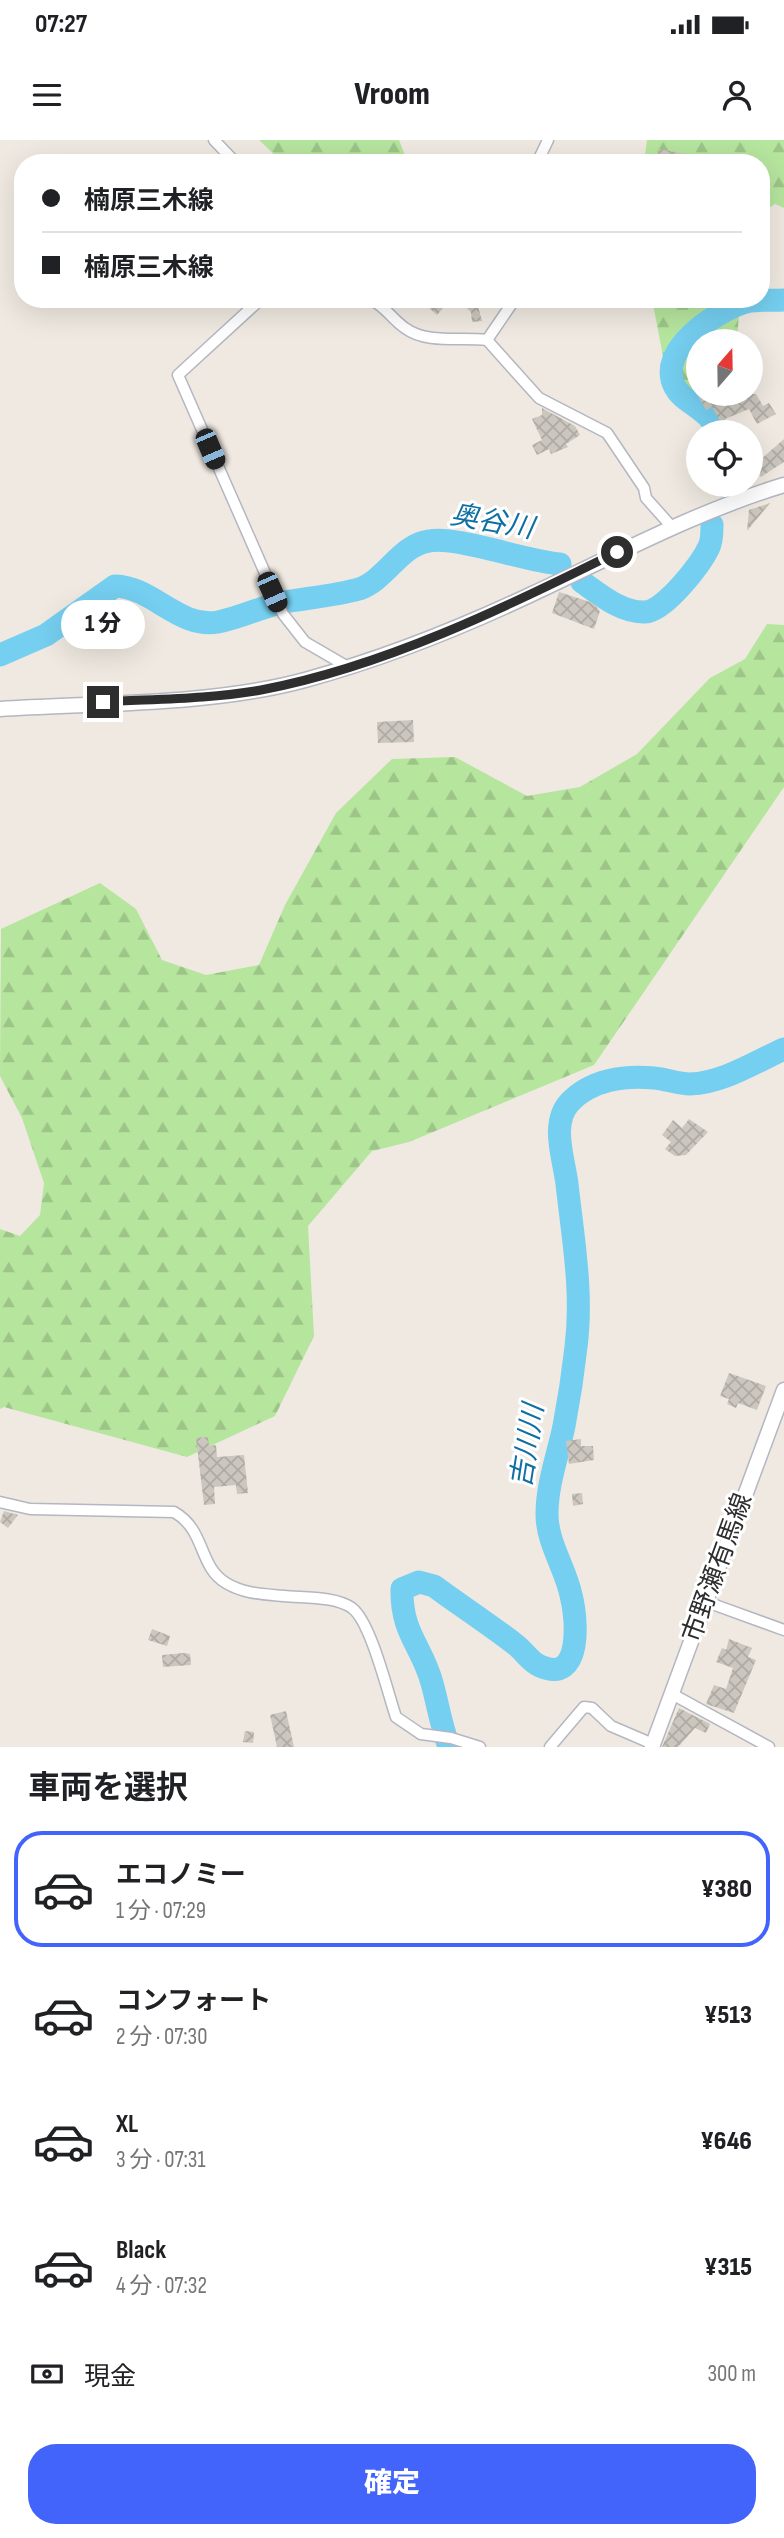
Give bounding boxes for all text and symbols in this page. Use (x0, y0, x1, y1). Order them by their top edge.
text: 07:27 (35, 9, 87, 40)
text: Vroom (354, 75, 430, 114)
icon: menu (28, 76, 66, 114)
icon: person (718, 76, 756, 114)
text: 楠原三木線 (84, 186, 214, 217)
text: 楠原三木線 (84, 253, 214, 284)
north arrow (686, 329, 763, 406)
map controls (686, 329, 763, 497)
button: locate (686, 420, 763, 497)
car (193, 426, 228, 472)
water label: 奥谷川 (448, 498, 539, 546)
route start (601, 536, 633, 568)
car (254, 569, 291, 615)
callout: 1 分 (61, 601, 145, 650)
text: 1 分 (85, 610, 121, 638)
route end (87, 686, 119, 718)
water label: 吉川川 (505, 1399, 551, 1490)
street label: 市野瀬有馬線 (677, 1489, 759, 1647)
text: 車両を選択 (28, 1769, 188, 1808)
icon: car (32, 1858, 95, 1921)
text: エコノミー (116, 1860, 246, 1891)
text: ¥380 (701, 1874, 752, 1905)
text: 1 分 · 07:29 (116, 1897, 206, 1925)
icon: car (32, 1984, 95, 2047)
text: コンフォート (116, 1986, 271, 2017)
text: ¥513 (704, 2000, 752, 2031)
text: 2 分 · 07:30 (116, 2023, 208, 2051)
text: XL (116, 2109, 138, 2140)
icon: car (32, 2110, 95, 2173)
text: ¥646 (700, 2126, 752, 2157)
text: 3 分 · 07:31 (116, 2146, 205, 2174)
text: Black (116, 2235, 166, 2266)
icon: car (32, 2236, 95, 2299)
text: ¥315 (704, 2252, 752, 2283)
text: 4 分 · 07:32 (116, 2272, 207, 2300)
icon: cash (28, 2355, 66, 2393)
text: 300 m (707, 2360, 756, 2388)
text: 現金 (84, 2362, 136, 2393)
button: 確定 (28, 2444, 756, 2524)

